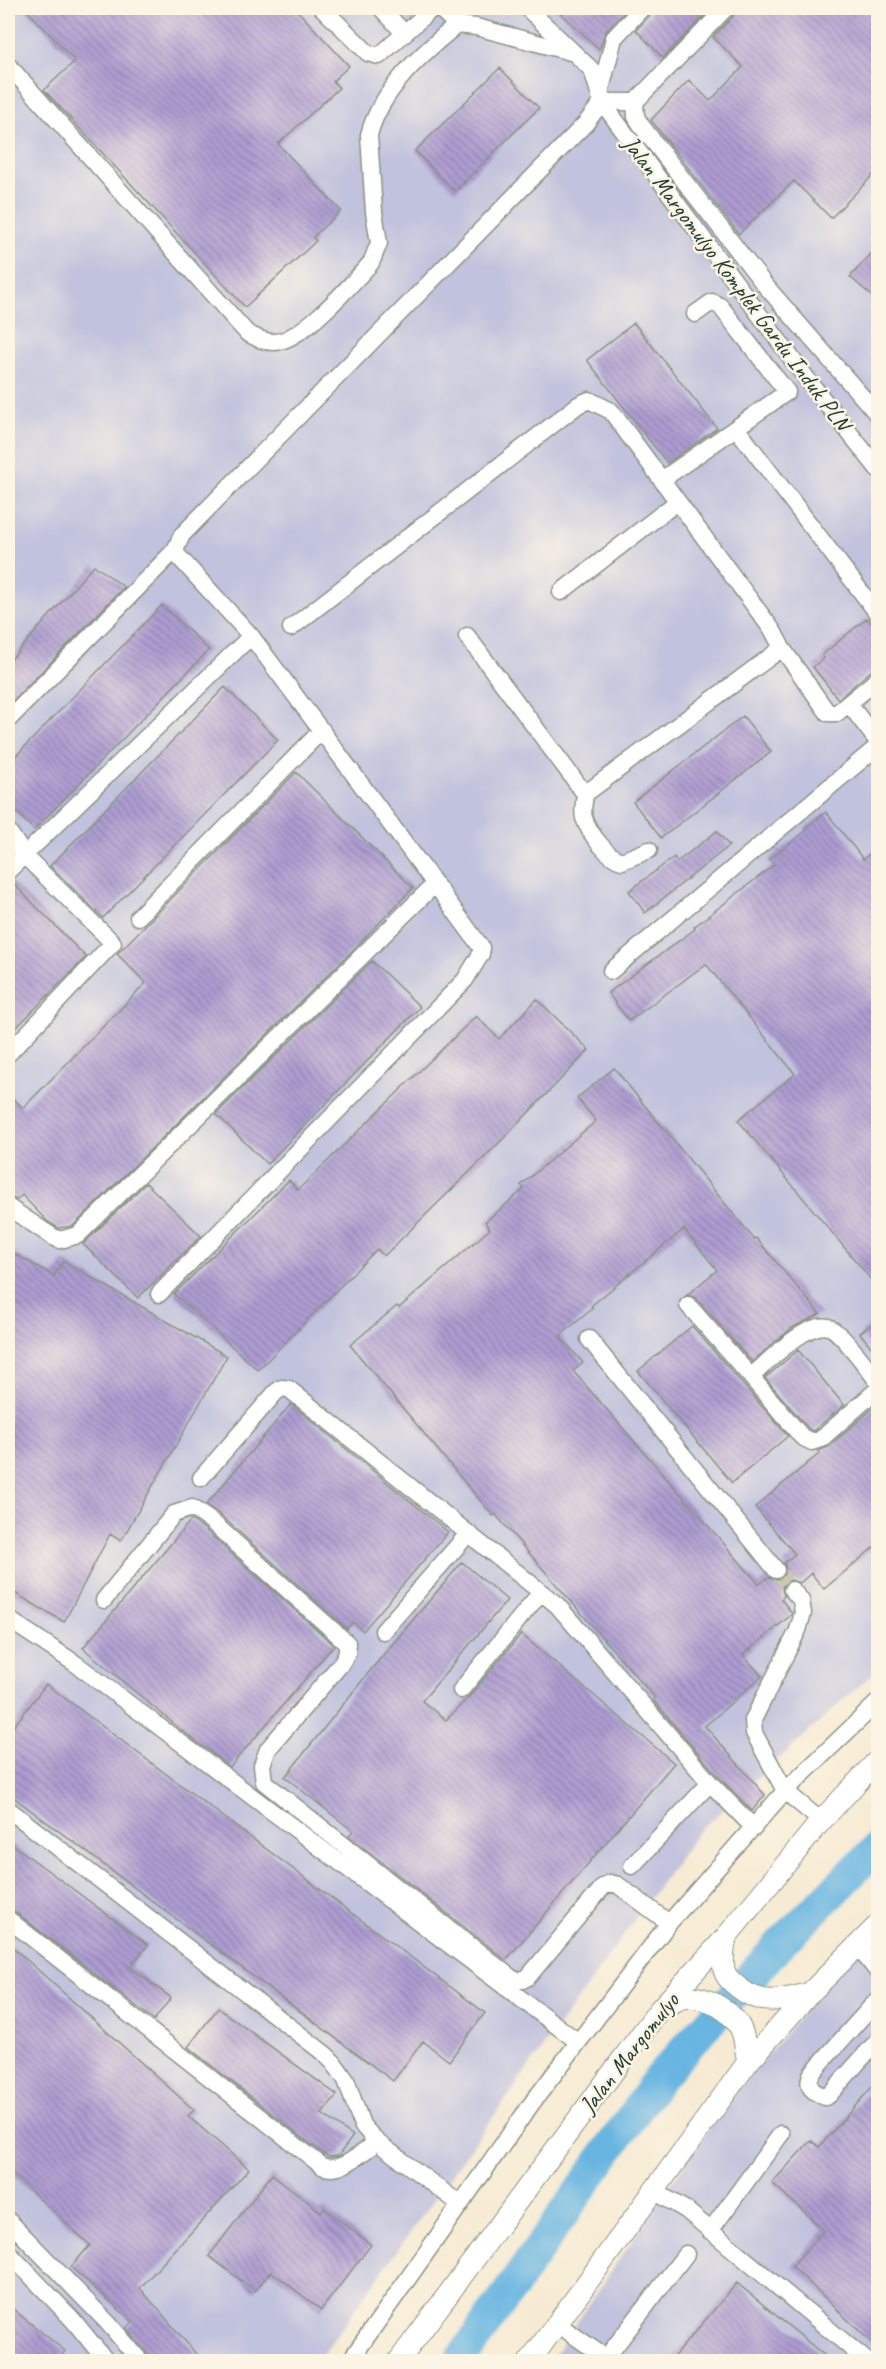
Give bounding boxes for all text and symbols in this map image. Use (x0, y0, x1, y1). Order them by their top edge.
street label: Jalan Margomulyo Komplek Gardu Induk PLN (616, 129, 860, 439)
street label: Jalan Margomulyo (572, 1985, 686, 2120)

